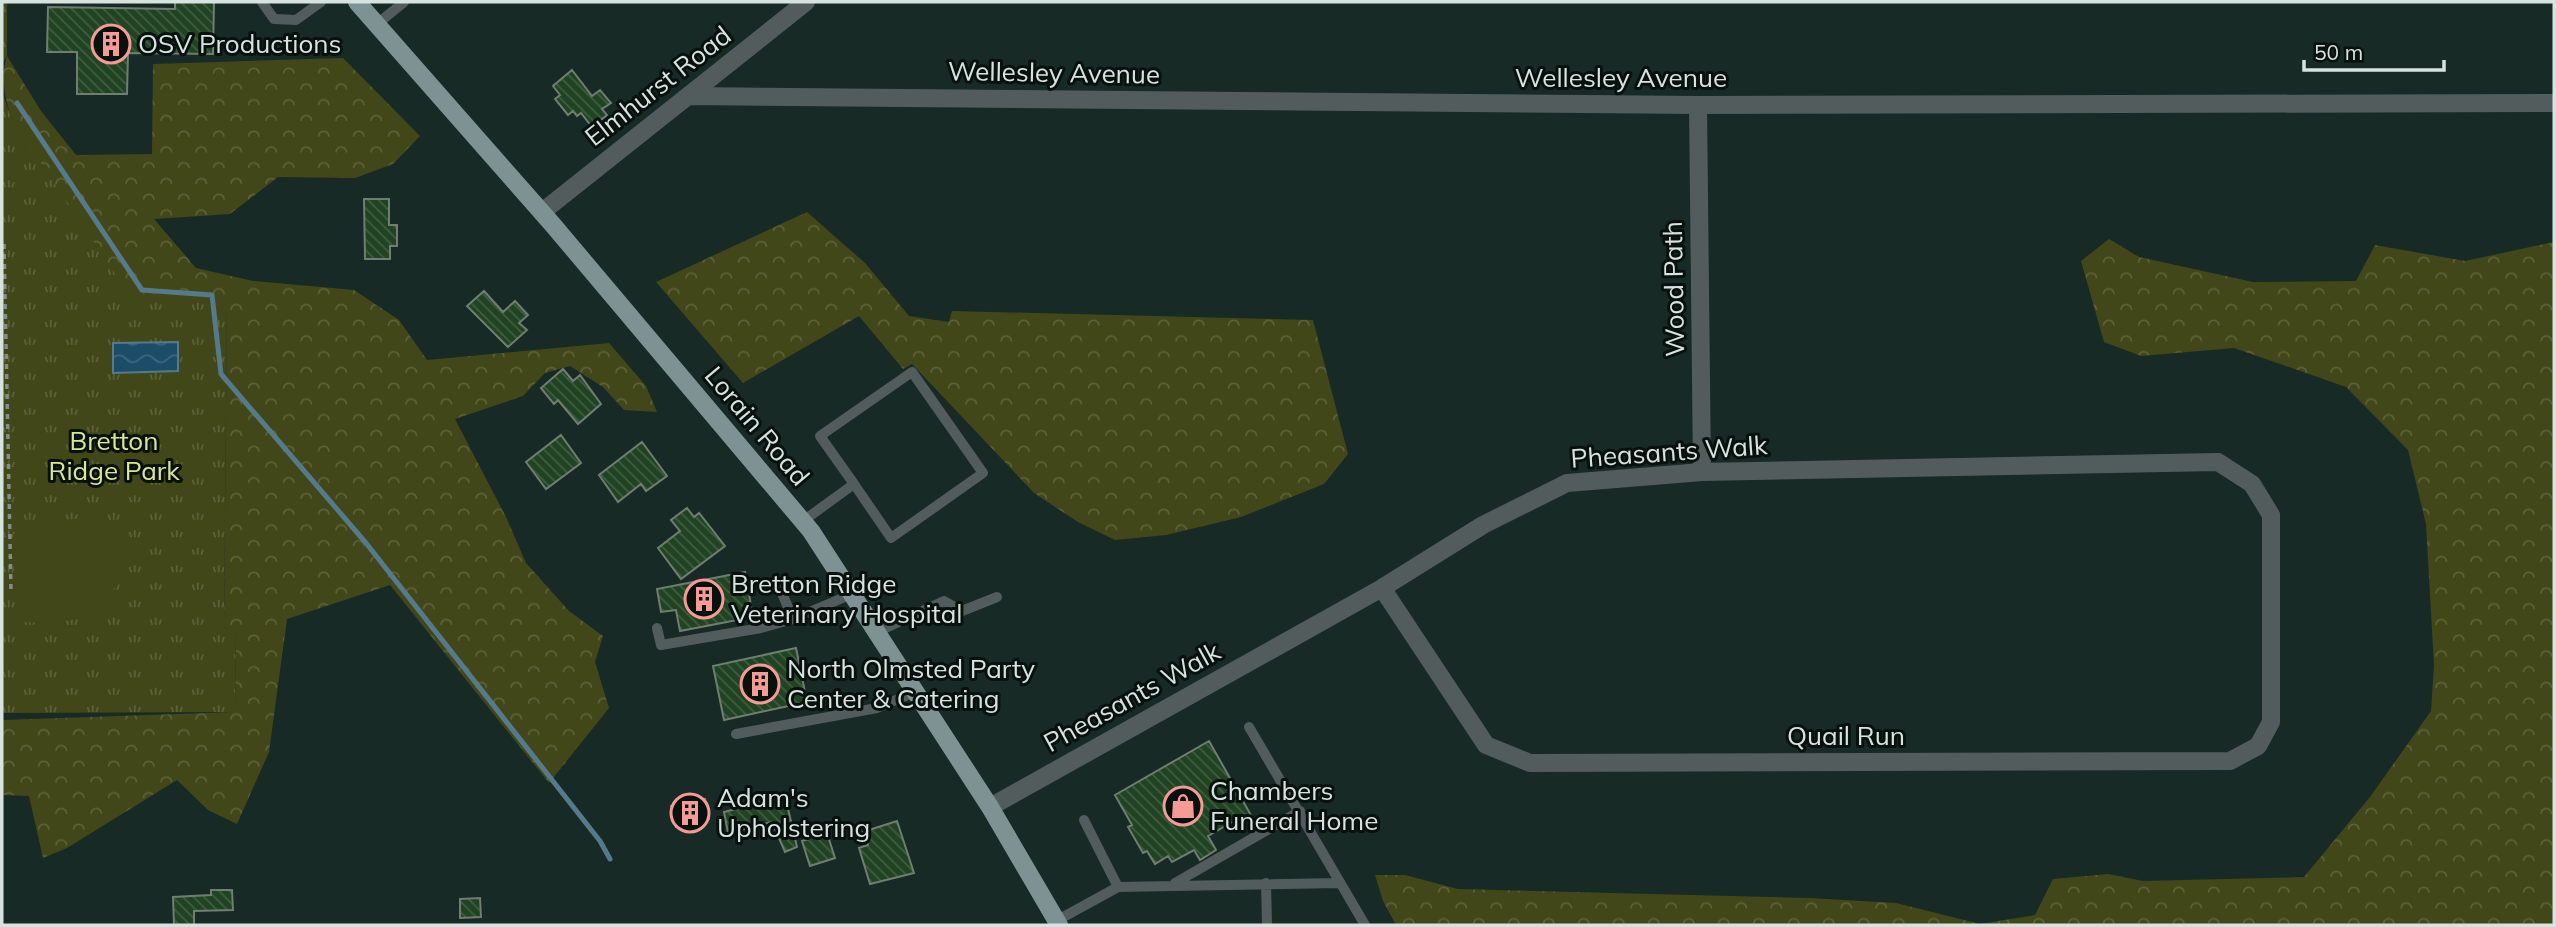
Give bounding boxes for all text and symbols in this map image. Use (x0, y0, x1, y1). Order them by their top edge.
street label: Elmhurst Road (578, 18, 737, 153)
building icon: OSV Productions (90, 23, 132, 65)
place label: OSV Productions (138, 27, 341, 60)
scale bar (2304, 28, 2444, 72)
text: 50 m (2314, 39, 2363, 65)
street label: Wellesley Avenue (948, 54, 1160, 91)
street label: Wellesley Avenue (1515, 61, 1727, 94)
street label: Wood Path (1656, 221, 1691, 357)
street label: Lorain Road (698, 359, 817, 492)
park label: Bretton Ridge Park (48, 424, 180, 487)
street label: Pheasants Walk (1570, 428, 1769, 475)
place label: Bretton Ridge Veterinary Hospital (731, 567, 962, 630)
building icon: Bretton Ridge Veterinary Hospital (683, 578, 725, 620)
street label: Pheasants Walk (1038, 634, 1226, 759)
place label: North Olmsted Party Center & Catering (787, 652, 1035, 715)
building icon: North Olmsted Party Center & Catering (739, 663, 781, 705)
street label: Quail Run (1787, 719, 1905, 752)
place label: Chambers Funeral Home (1210, 774, 1378, 837)
place label: Adam's Upholstering (717, 781, 870, 844)
shop icon: Chambers Funeral Home (1162, 785, 1204, 827)
building icon: Adam's Upholstering (669, 792, 711, 834)

